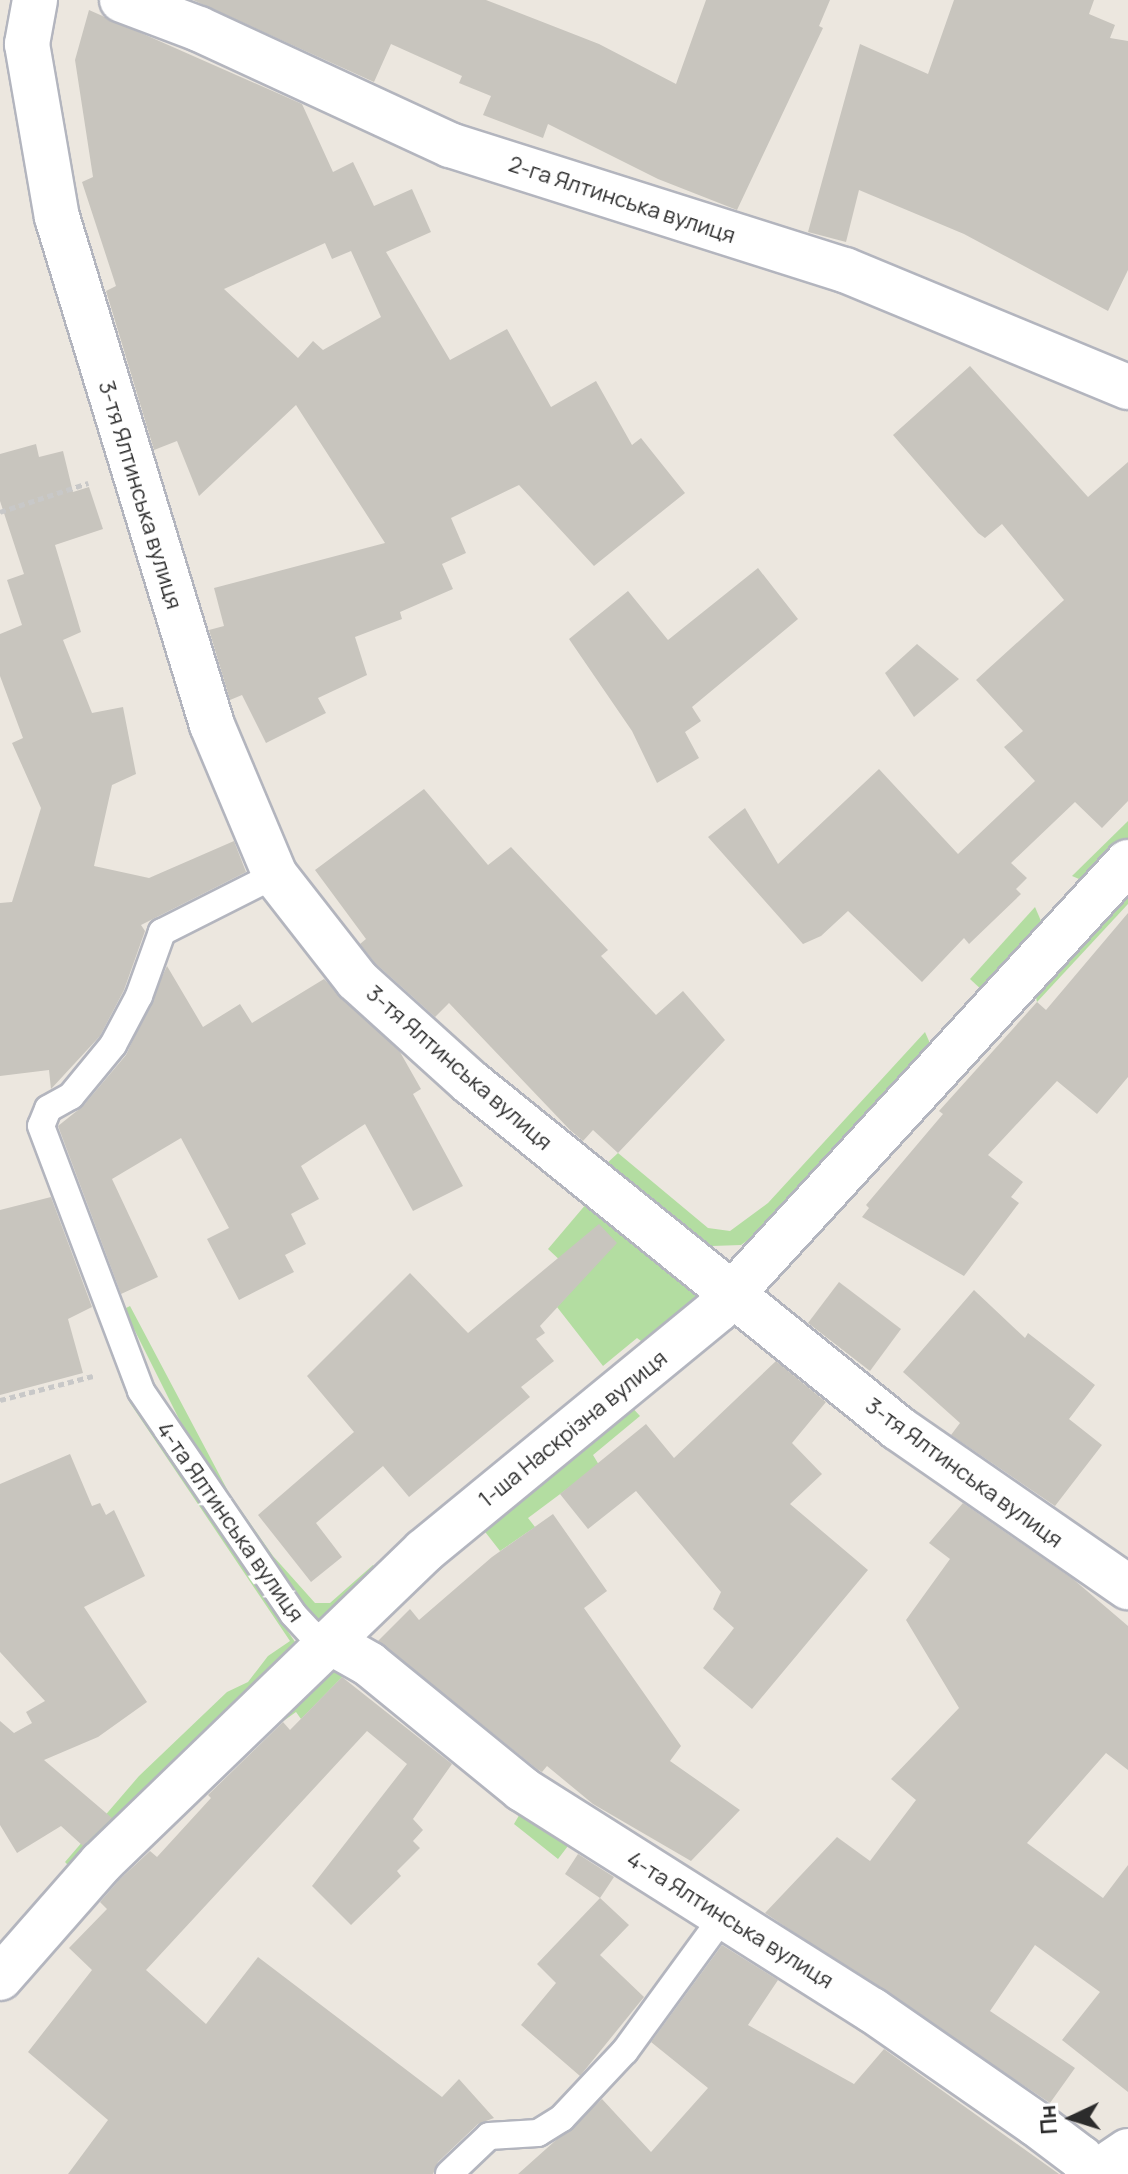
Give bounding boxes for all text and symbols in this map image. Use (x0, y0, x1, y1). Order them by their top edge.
street label: 2-га Ялтинська вулиця (505, 151, 739, 249)
street label: 3-тя Ялтинська вулиця (93, 378, 187, 612)
street label: 3-тя Ялтинська вулиця (361, 980, 557, 1156)
street label: 1-ша Наскрізна вулиця (474, 1345, 672, 1513)
street label: 3-тя Ялтинська вулиця (860, 1393, 1068, 1553)
street label: 4-та Ялтинська вулиця (151, 1417, 309, 1627)
street label: 4-та Ялтинська вулиця (622, 1846, 838, 1994)
north arrow (1032, 2078, 1112, 2158)
text: Пн (1032, 2104, 1064, 2135)

